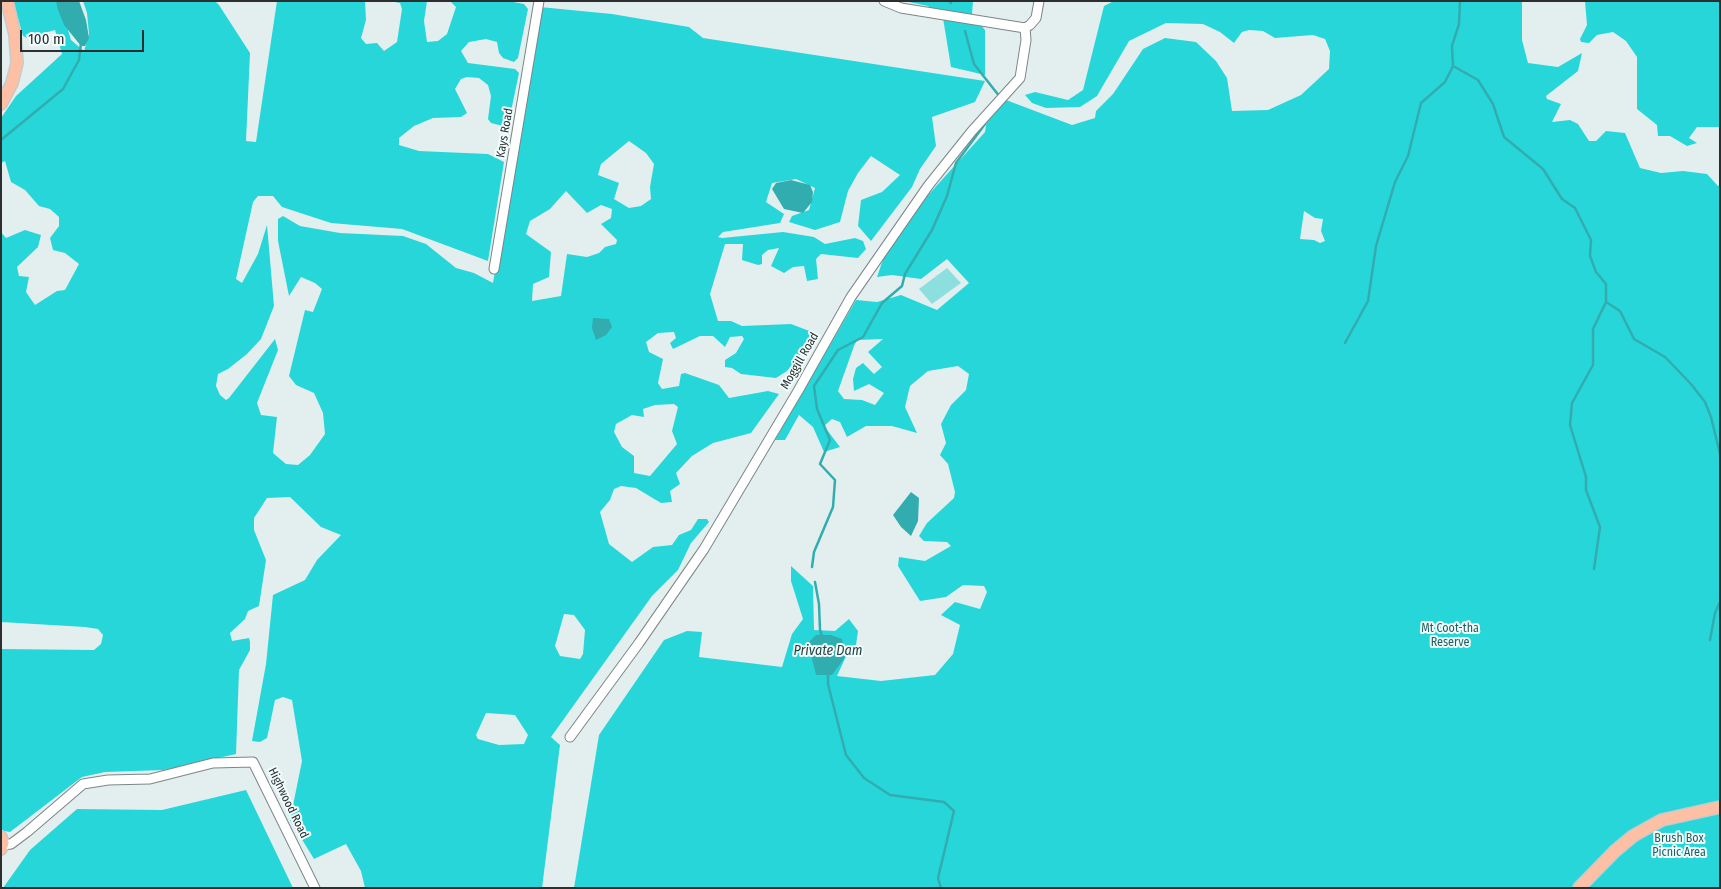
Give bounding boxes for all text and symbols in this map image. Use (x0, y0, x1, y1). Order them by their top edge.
scale bar (22, 20, 146, 52)
text: 100 m (28, 30, 65, 48)
street label: Kays Road (494, 107, 516, 159)
street label: Moggill Road (778, 330, 822, 392)
park label: Mt Coot-tha Reserve (1421, 622, 1479, 650)
water label: Private Dam (793, 643, 863, 659)
street label: Highwood Road (265, 765, 311, 841)
park label: Brush Box Picnic Area (1652, 832, 1706, 860)

